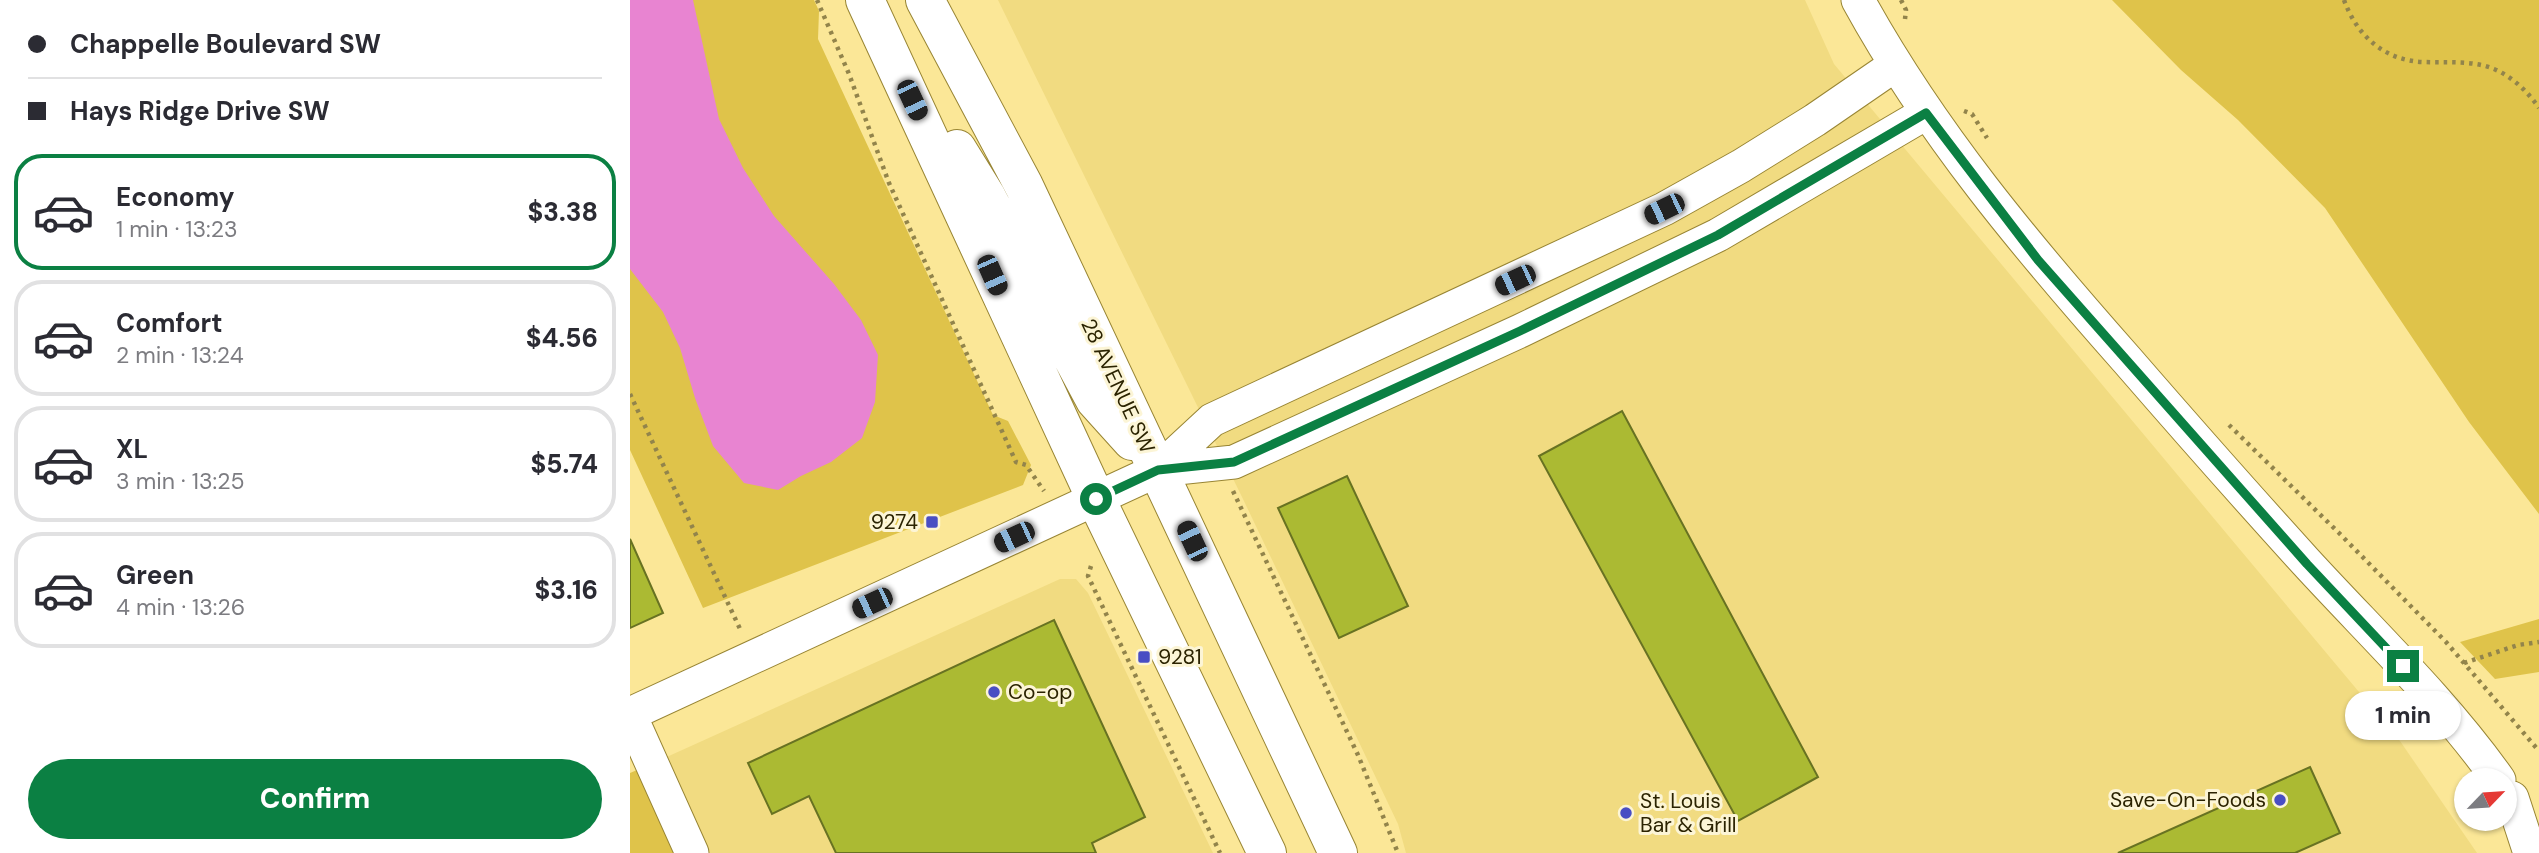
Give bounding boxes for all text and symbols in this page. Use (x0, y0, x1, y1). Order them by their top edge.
text: Chappelle Boulevard SW (70, 27, 381, 61)
car (894, 77, 931, 123)
text: Hays Ridge Drive SW (70, 94, 330, 128)
text: Economy (116, 180, 234, 214)
icon: car (32, 181, 95, 244)
car (1641, 190, 1688, 228)
text: $3.38 (528, 195, 598, 229)
text: 1 min · 13:23 (116, 214, 238, 244)
car (974, 252, 1011, 298)
car (1492, 262, 1539, 298)
text: Comfort (116, 306, 222, 340)
icon: car (32, 307, 95, 370)
street label: 28 AVENUE SW (1075, 314, 1161, 458)
text: $4.56 (526, 321, 598, 355)
text: 2 min · 13:24 (116, 340, 244, 370)
text: XL (116, 432, 148, 466)
icon: car (32, 433, 95, 496)
text: $5.74 (531, 447, 598, 481)
text: 3 min · 13:25 (116, 466, 244, 496)
route start (1080, 483, 1112, 515)
place label: 9274 (871, 508, 918, 536)
marker: 9274 (924, 514, 940, 530)
car (1174, 518, 1211, 564)
car (991, 519, 1038, 555)
text: Green (116, 558, 194, 592)
icon: car (32, 559, 95, 622)
text: $3.16 (535, 573, 598, 607)
car (849, 585, 896, 621)
text: 4 min · 13:26 (116, 592, 245, 622)
place label: 9281 (1158, 643, 1201, 671)
marker: 9281 (1136, 649, 1152, 665)
route end (2387, 650, 2419, 682)
place label: Co-op (1008, 678, 1072, 706)
marker: Co-op (986, 684, 1002, 700)
callout: 1 min (2345, 690, 2461, 740)
text: 1 min (2375, 700, 2431, 730)
button: Confirm (28, 759, 602, 839)
north arrow (2454, 768, 2516, 831)
map controls (2454, 768, 2517, 831)
place label: Save-On-Foods (2110, 786, 2266, 814)
place label: St. Louis Bar & Grill (1640, 787, 1737, 839)
marker: Save-On-Foods (2272, 792, 2288, 808)
marker: St. Louis Bar & Grill (1618, 805, 1634, 821)

